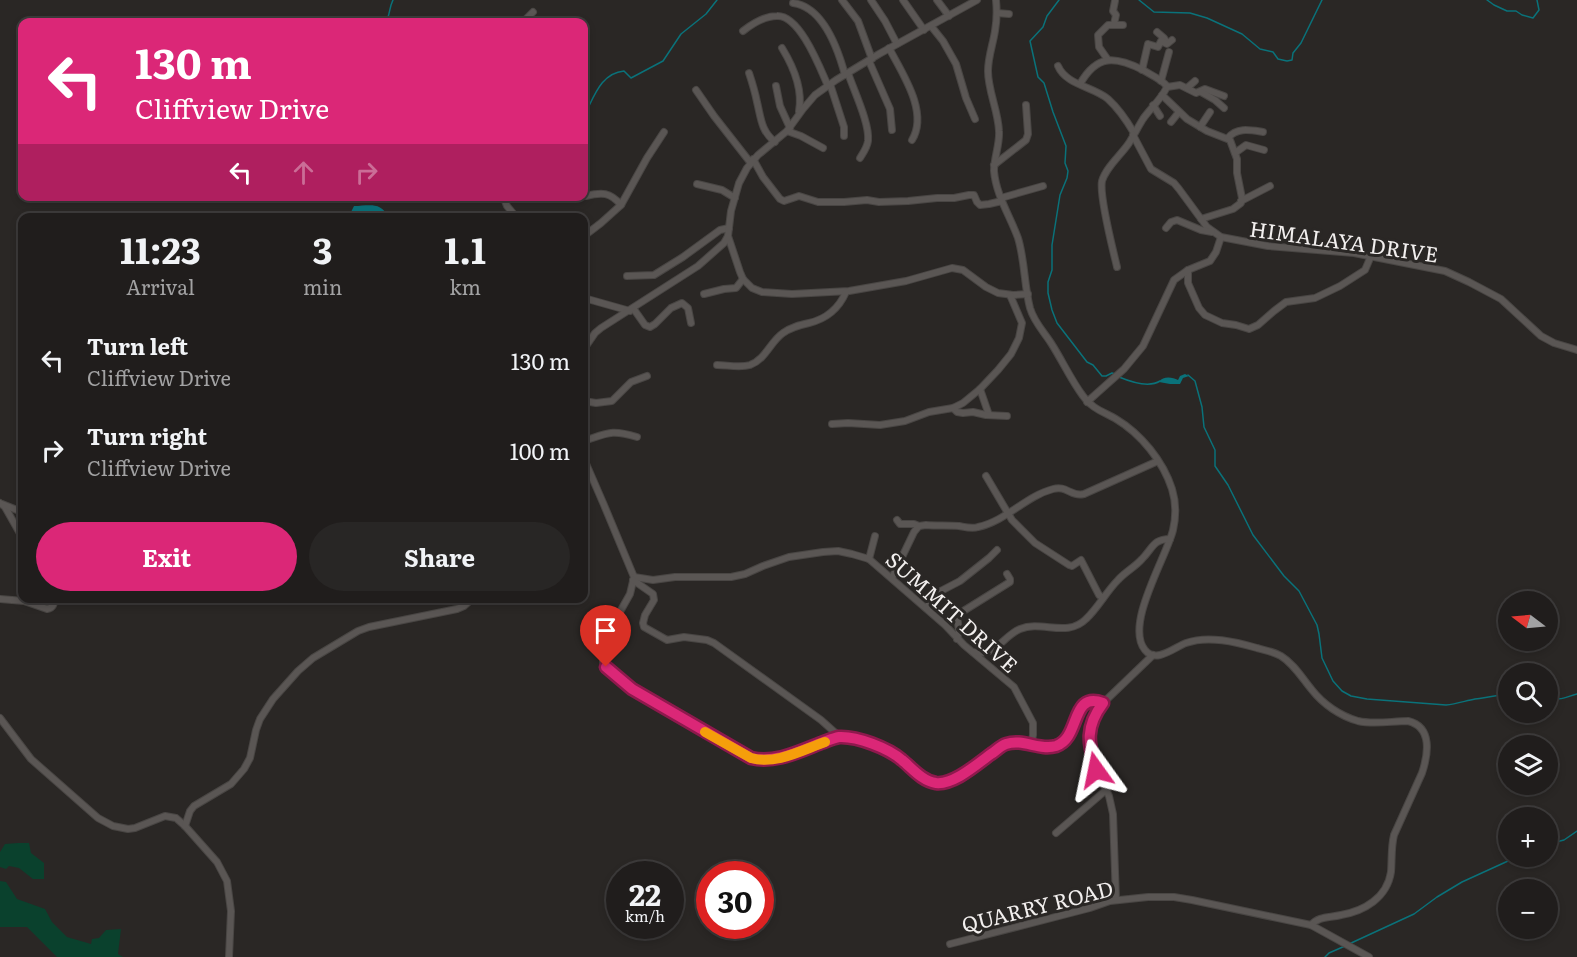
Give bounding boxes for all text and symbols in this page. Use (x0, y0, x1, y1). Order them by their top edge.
text: 130 m (135, 30, 252, 92)
icon: left (36, 42, 114, 120)
text: Cliffview Drive (135, 87, 329, 127)
icon: left (224, 156, 257, 189)
icon: ahead (287, 156, 320, 189)
icon: right (350, 156, 383, 189)
street label: HIMALAYA DRIVE (1248, 211, 1440, 269)
text: 11:23 (120, 222, 201, 275)
text: 3 (313, 222, 333, 275)
text: 1.1 (444, 222, 486, 275)
text: Arrival (126, 271, 195, 301)
text: min (303, 271, 342, 301)
text: km (449, 271, 481, 301)
text: Turn left (87, 329, 188, 362)
icon: left (36, 344, 69, 377)
text: 130 m (511, 344, 570, 377)
text: Cliffview Drive (87, 362, 231, 392)
text: Turn right (87, 419, 207, 452)
icon: right (36, 434, 69, 467)
text: 100 m (510, 434, 570, 467)
text: Cliffview Drive (87, 452, 231, 482)
button: Exit (36, 522, 297, 591)
button: Share (309, 522, 570, 591)
street label: SUMMIT DRIVE (880, 543, 1026, 679)
north arrow (1498, 591, 1558, 651)
map controls (1498, 591, 1558, 939)
pin (580, 605, 631, 667)
icon: arrive (589, 614, 622, 647)
button: search (1498, 663, 1558, 723)
button: layers (1498, 735, 1558, 795)
position arrow (1064, 738, 1128, 802)
button: + (1498, 807, 1558, 867)
speed limit sign: 30 (696, 861, 774, 939)
text: 22 (629, 871, 661, 915)
street label: QUARRY ROAD (958, 871, 1116, 939)
button: − (1498, 879, 1558, 939)
text: km/h (625, 904, 665, 927)

